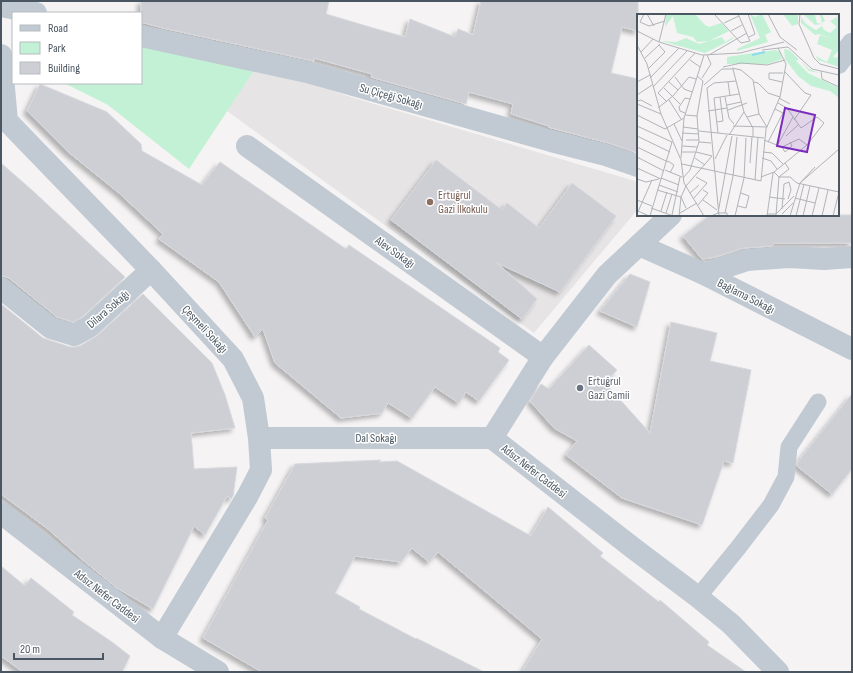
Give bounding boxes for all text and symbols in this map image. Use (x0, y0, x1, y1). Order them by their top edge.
legend (12, 12, 142, 84)
inset map (637, 14, 839, 216)
text: Road (48, 21, 68, 36)
text: Park (48, 41, 66, 56)
text: Building (48, 61, 80, 76)
street label: Su Çiçeği Sokağı (358, 80, 424, 113)
place label: Ertuğrul Gazi İlkokulu (438, 188, 488, 217)
marker: Ertuğrul Gazi İlkokulu (425, 197, 435, 207)
street label: Alev Sokağı (371, 233, 418, 272)
street label: Bağlama Sokağı (715, 276, 777, 317)
street label: Dilara Sokağı (84, 287, 133, 332)
street label: Çeşmeli Sokağı (179, 302, 231, 357)
place label: Ertuğrul Gazi Camii (588, 374, 629, 403)
marker: Ertuğrul Gazi Camii (575, 383, 585, 393)
street label: Dal Sokağı (356, 431, 396, 446)
street label: Adsız Nefer Caddesi (497, 441, 569, 502)
street label: Adsız Nefer Caddesi (70, 566, 142, 627)
scale bar (14, 635, 103, 661)
text: 20 m (20, 642, 40, 657)

